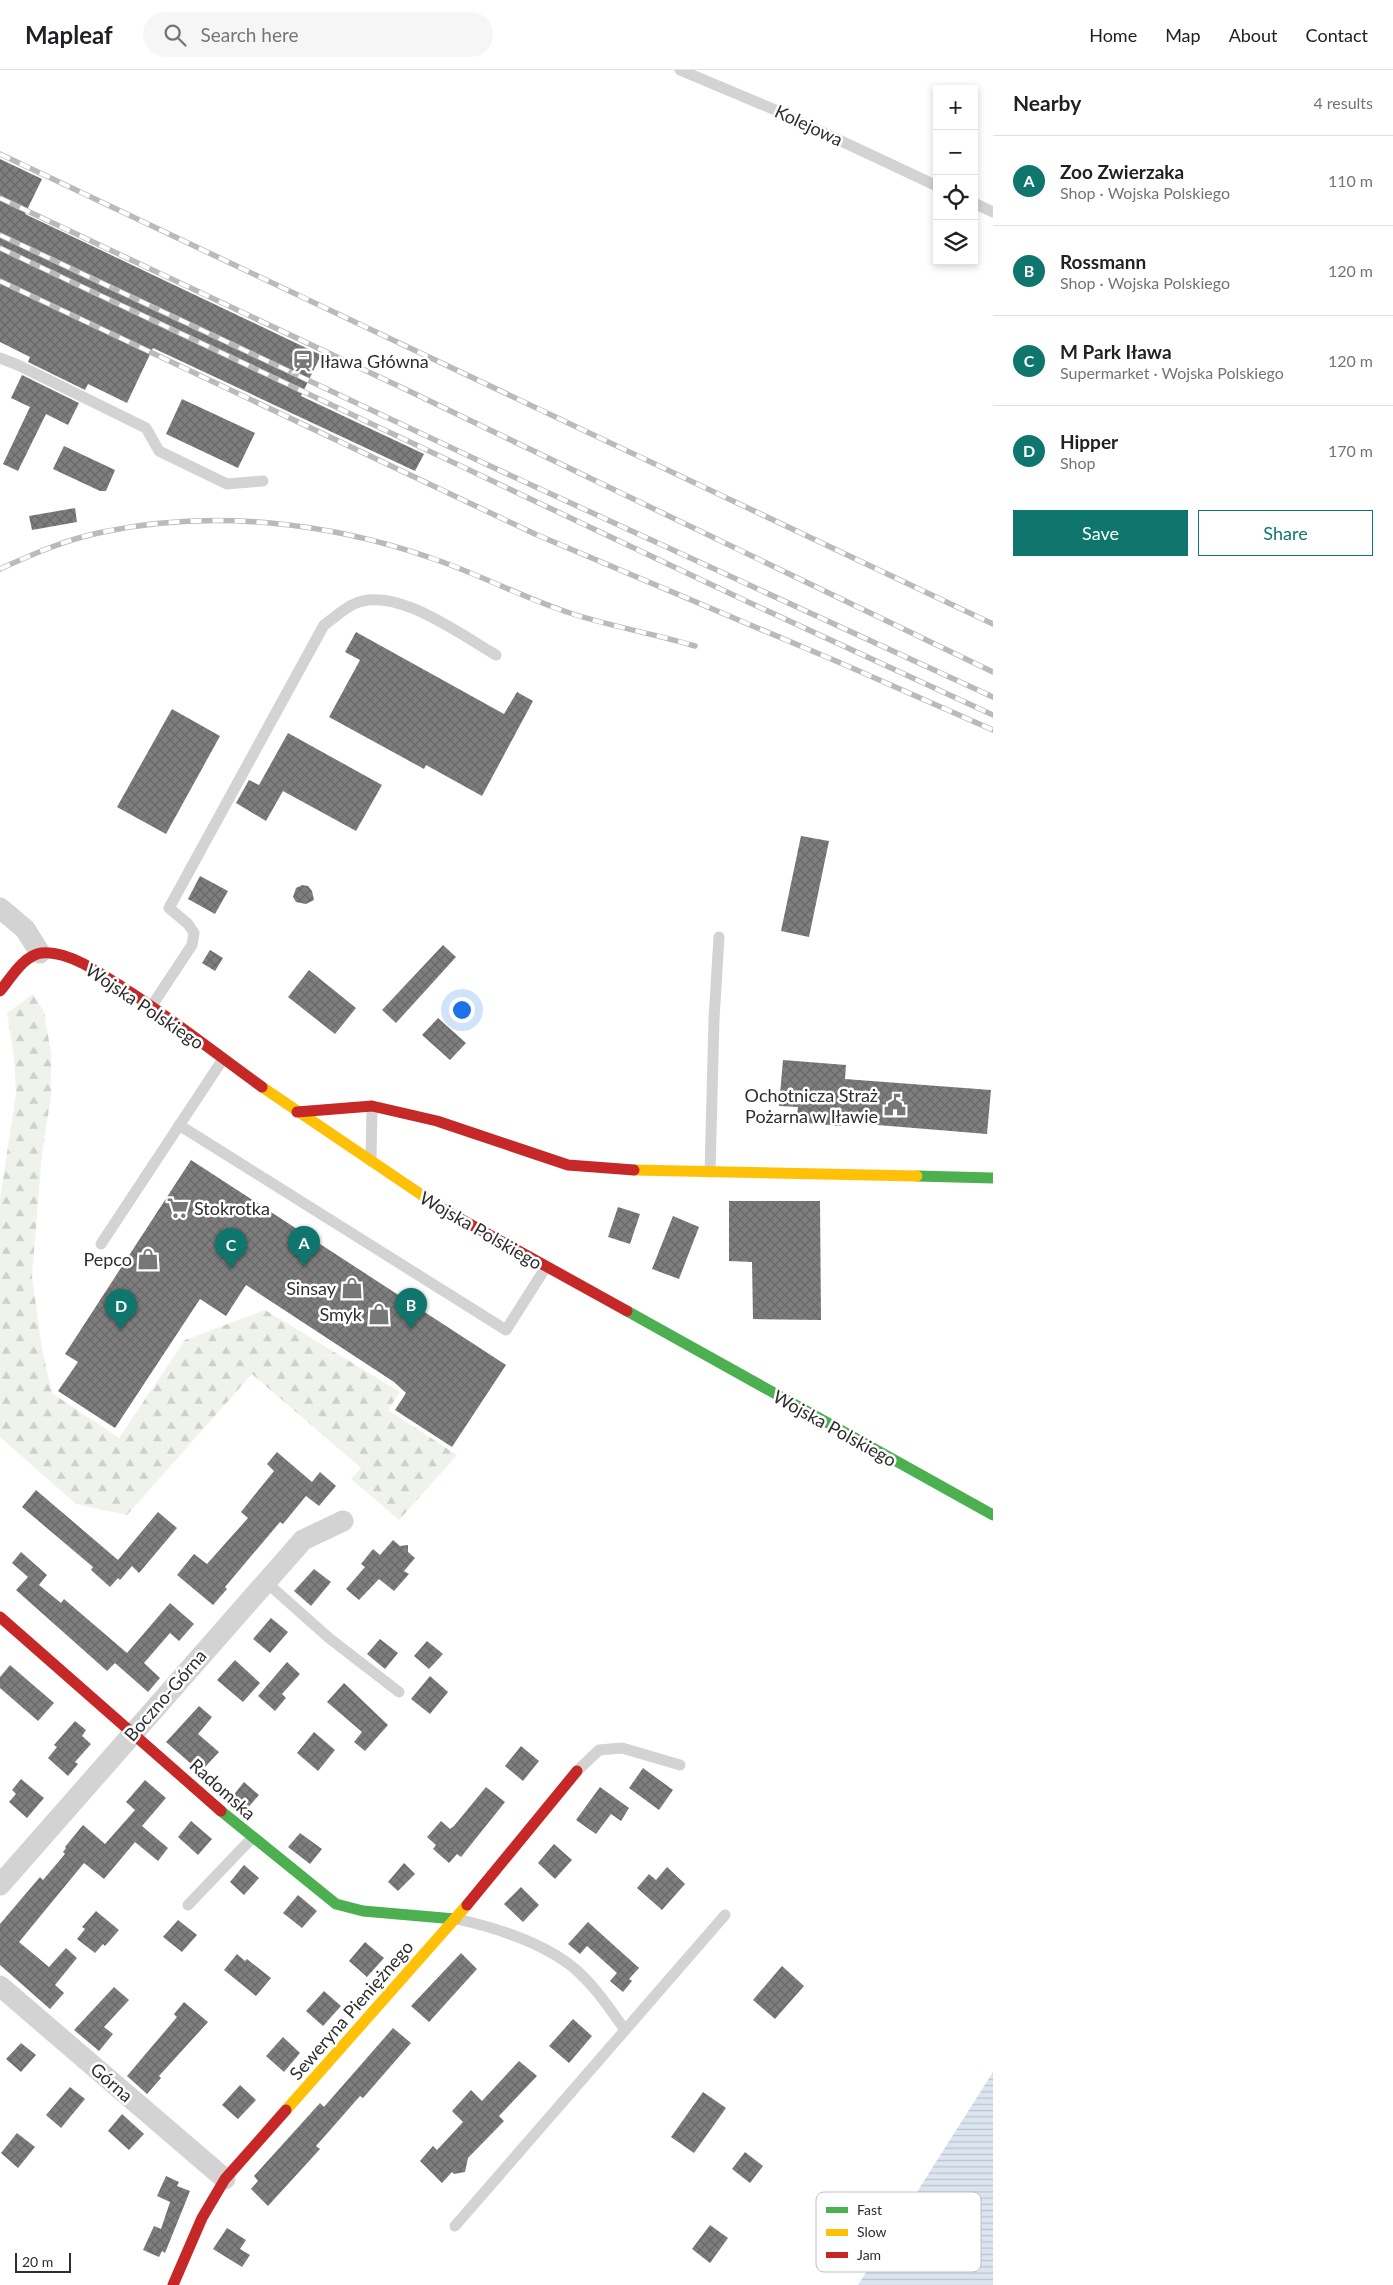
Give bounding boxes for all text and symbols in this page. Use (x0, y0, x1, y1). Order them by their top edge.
search box (143, 12, 493, 57)
text: Mapleaf (25, 20, 113, 49)
icon: search (161, 21, 189, 49)
text: Search here (201, 23, 299, 46)
text: Home (1089, 24, 1137, 46)
text: Map (1165, 24, 1201, 46)
text: About (1229, 24, 1278, 46)
text: Contact (1306, 24, 1368, 46)
map controls (933, 85, 978, 265)
button: + (933, 85, 978, 130)
text: Nearby (1013, 90, 1081, 115)
text: 4 results (1313, 93, 1373, 112)
street label: Kolejowa (771, 100, 847, 150)
button: − (933, 130, 978, 175)
text: Zoo Zwierzaka (1060, 160, 1184, 183)
text: A (1023, 171, 1035, 190)
text: 110 m (1328, 171, 1373, 190)
button: locate (933, 175, 978, 220)
text: Shop · Wojska Polskiego (1060, 183, 1230, 202)
button: layers (933, 220, 978, 265)
text: Rossmann (1060, 250, 1146, 273)
text: B (1024, 261, 1034, 280)
text: 120 m (1328, 261, 1373, 280)
text: Shop · Wojska Polskiego (1060, 273, 1230, 292)
text: M Park Iława (1060, 340, 1172, 363)
station icon: Iława Główna (290, 348, 316, 374)
place label: Iława Główna (320, 350, 429, 372)
text: C (1024, 351, 1034, 370)
text: 120 m (1328, 351, 1373, 370)
text: Supermarket · Wojska Polskiego (1060, 363, 1284, 382)
text: Hipper (1060, 430, 1118, 453)
text: D (1023, 441, 1035, 460)
text: 170 m (1328, 441, 1373, 460)
text: Shop (1060, 453, 1096, 472)
button: Save (1013, 510, 1188, 556)
button: Share (1198, 510, 1373, 556)
street label: Wojska Polskiego (82, 958, 208, 1054)
your location (449, 997, 475, 1023)
place label: Ochotnicza Straż Pożarna w Iławie (745, 1084, 878, 1127)
public building icon: Ochotnicza Straż Pożarna w Iławie (882, 1092, 908, 1118)
street label: Wojska Polskiego (416, 1186, 546, 1274)
supermarket icon: Stokrotka (165, 1195, 191, 1221)
place label: Stokrotka (194, 1197, 270, 1219)
pin: A (288, 1226, 320, 1267)
pin: C (215, 1228, 247, 1269)
shop icon: Pepco (135, 1246, 161, 1272)
place label: Pepco (83, 1248, 132, 1270)
shop icon: Sinsay (339, 1275, 365, 1301)
place label: Sinsay (286, 1277, 337, 1299)
pin: B (395, 1288, 427, 1329)
pin: D (105, 1289, 137, 1330)
shop icon: Smyk (366, 1301, 392, 1327)
place label: Smyk (319, 1303, 363, 1325)
street label: Wojska Polskiego (769, 1385, 901, 1471)
street label: Boczno-Górna (119, 1645, 211, 1745)
street label: Radomska (186, 1754, 260, 1824)
street label: Seweryna Pieniężnego (284, 1936, 418, 2084)
street label: Górna (86, 2058, 138, 2106)
legend (816, 2192, 981, 2272)
text: Fast (857, 2201, 882, 2218)
text: Slow (857, 2223, 887, 2240)
text: Jam (857, 2246, 881, 2263)
scale bar (15, 2250, 71, 2273)
text: 20 m (22, 2253, 53, 2270)

